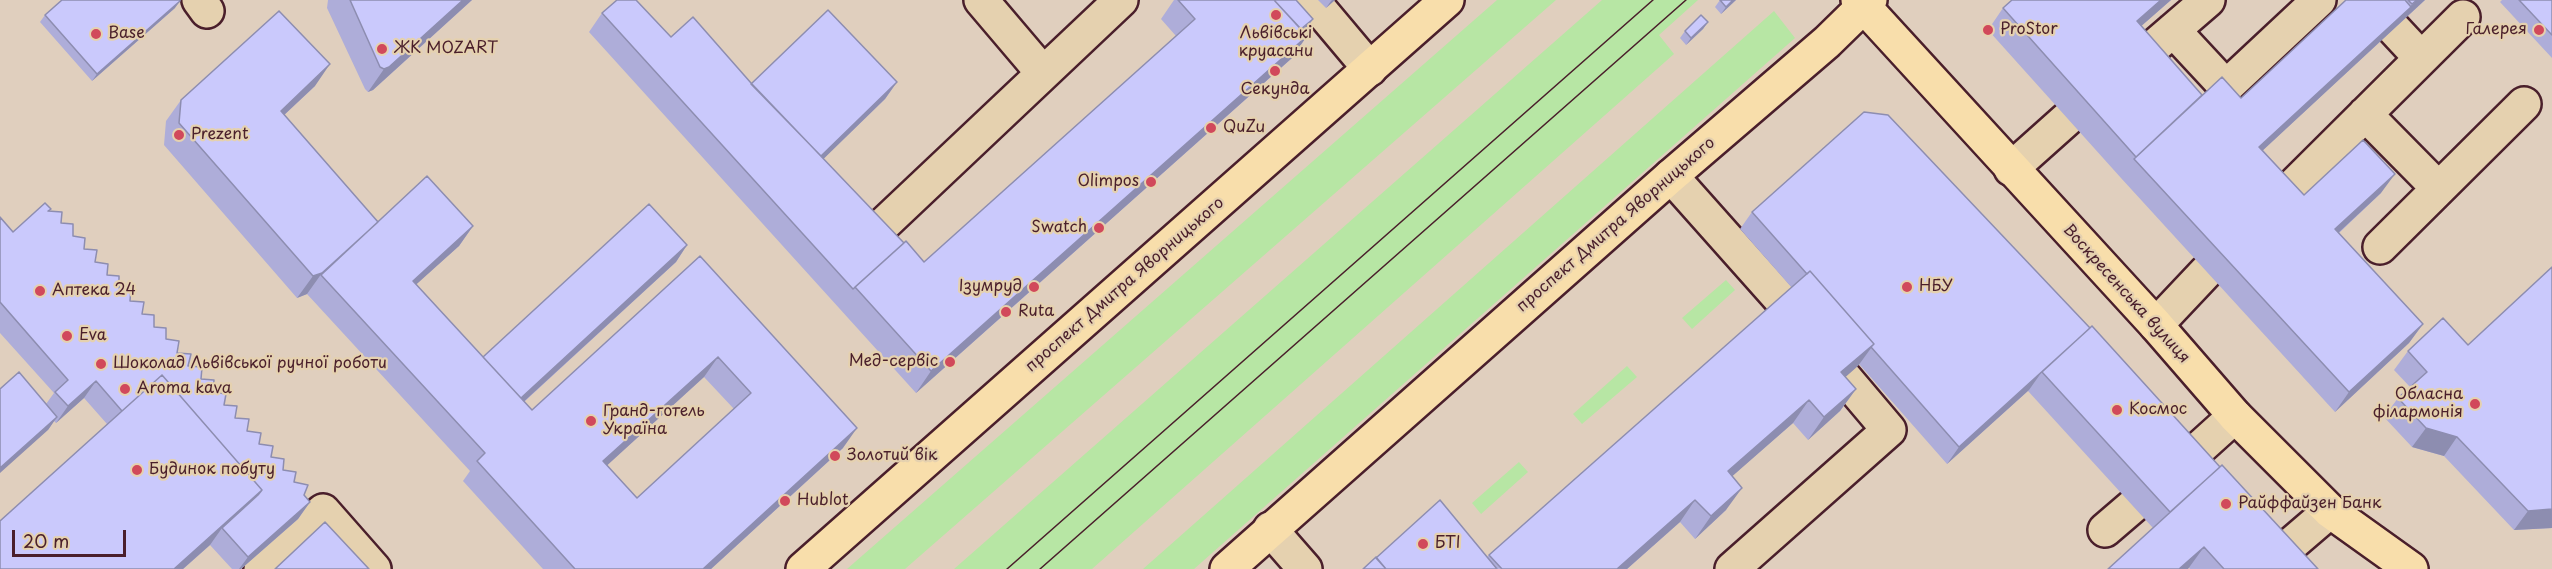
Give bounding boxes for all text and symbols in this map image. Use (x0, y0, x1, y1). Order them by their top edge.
marker: Львівські круасани (1269, 8, 1283, 22)
place label: ProStor (2000, 20, 2058, 40)
place label: Галерея (2466, 20, 2527, 40)
marker: ProStor (1981, 23, 1995, 37)
marker: Галерея (2532, 23, 2546, 37)
place label: Base (108, 24, 145, 44)
place label: Львівські круасани (1239, 24, 1313, 62)
marker: Base (89, 27, 103, 41)
place label: ЖК MOZART (394, 39, 498, 59)
marker: ЖК MOZART (375, 42, 389, 56)
marker: Секунда (1268, 64, 1282, 78)
place label: Секунда (1241, 80, 1309, 100)
place label: QuZu (1223, 118, 1265, 138)
marker: QuZu (1204, 121, 1218, 135)
place label: Prezent (191, 125, 248, 145)
marker: Prezent (172, 128, 186, 142)
street label: проспект Дмитра Яворницького (1513, 134, 1719, 316)
place label: Olimpos (1077, 172, 1139, 192)
marker: Olimpos (1144, 175, 1158, 189)
street label: проспект Дмитра Яворницького (1022, 194, 1228, 376)
place label: Swatch (1031, 218, 1087, 238)
marker: Swatch (1092, 221, 1106, 235)
street label: Воскресенська вулиця (2059, 221, 2193, 367)
place label: Ізумруд (959, 277, 1022, 297)
place label: НБУ (1919, 277, 1952, 297)
marker: Ізумруд (1027, 280, 1041, 294)
marker: НБУ (1900, 280, 1914, 294)
place label: Аптека 24 (52, 281, 136, 301)
marker: Аптека 24 (33, 284, 47, 298)
place label: Ruta (1018, 302, 1054, 322)
marker: Ruta (999, 305, 1013, 319)
place label: Eva (79, 326, 107, 346)
marker: Eva (60, 329, 74, 343)
place label: Мед-сервіс (849, 352, 938, 372)
place label: Шоколад Львівської ручної роботи (113, 354, 387, 374)
marker: Мед-сервіс (943, 355, 957, 369)
marker: Шоколад Львівської ручної роботи (94, 357, 108, 371)
place label: Aroma kava (137, 379, 232, 399)
marker: Aroma kava (118, 382, 132, 396)
place label: Обласна філармонія (2373, 385, 2463, 423)
marker: Обласна філармонія (2468, 397, 2482, 411)
place label: Космос (2129, 400, 2187, 420)
place label: Гранд-готель Україна (603, 402, 705, 440)
marker: Космос (2110, 403, 2124, 417)
marker: Гранд-готель Україна (584, 414, 598, 428)
place label: Золотий вік (847, 446, 938, 466)
marker: Золотий вік (828, 449, 842, 463)
place label: Будинок побуту (149, 460, 275, 480)
marker: Будинок побуту (130, 463, 144, 477)
place label: Hublot (797, 491, 848, 511)
marker: Hublot (778, 494, 792, 508)
place label: Райффайзен Банк (2238, 494, 2381, 514)
marker: Райффайзен Банк (2219, 497, 2233, 511)
scale bar (15, 518, 129, 556)
text: 20 m (23, 527, 69, 554)
place label: БТІ (1435, 534, 1461, 554)
marker: БТІ (1416, 537, 1430, 551)

